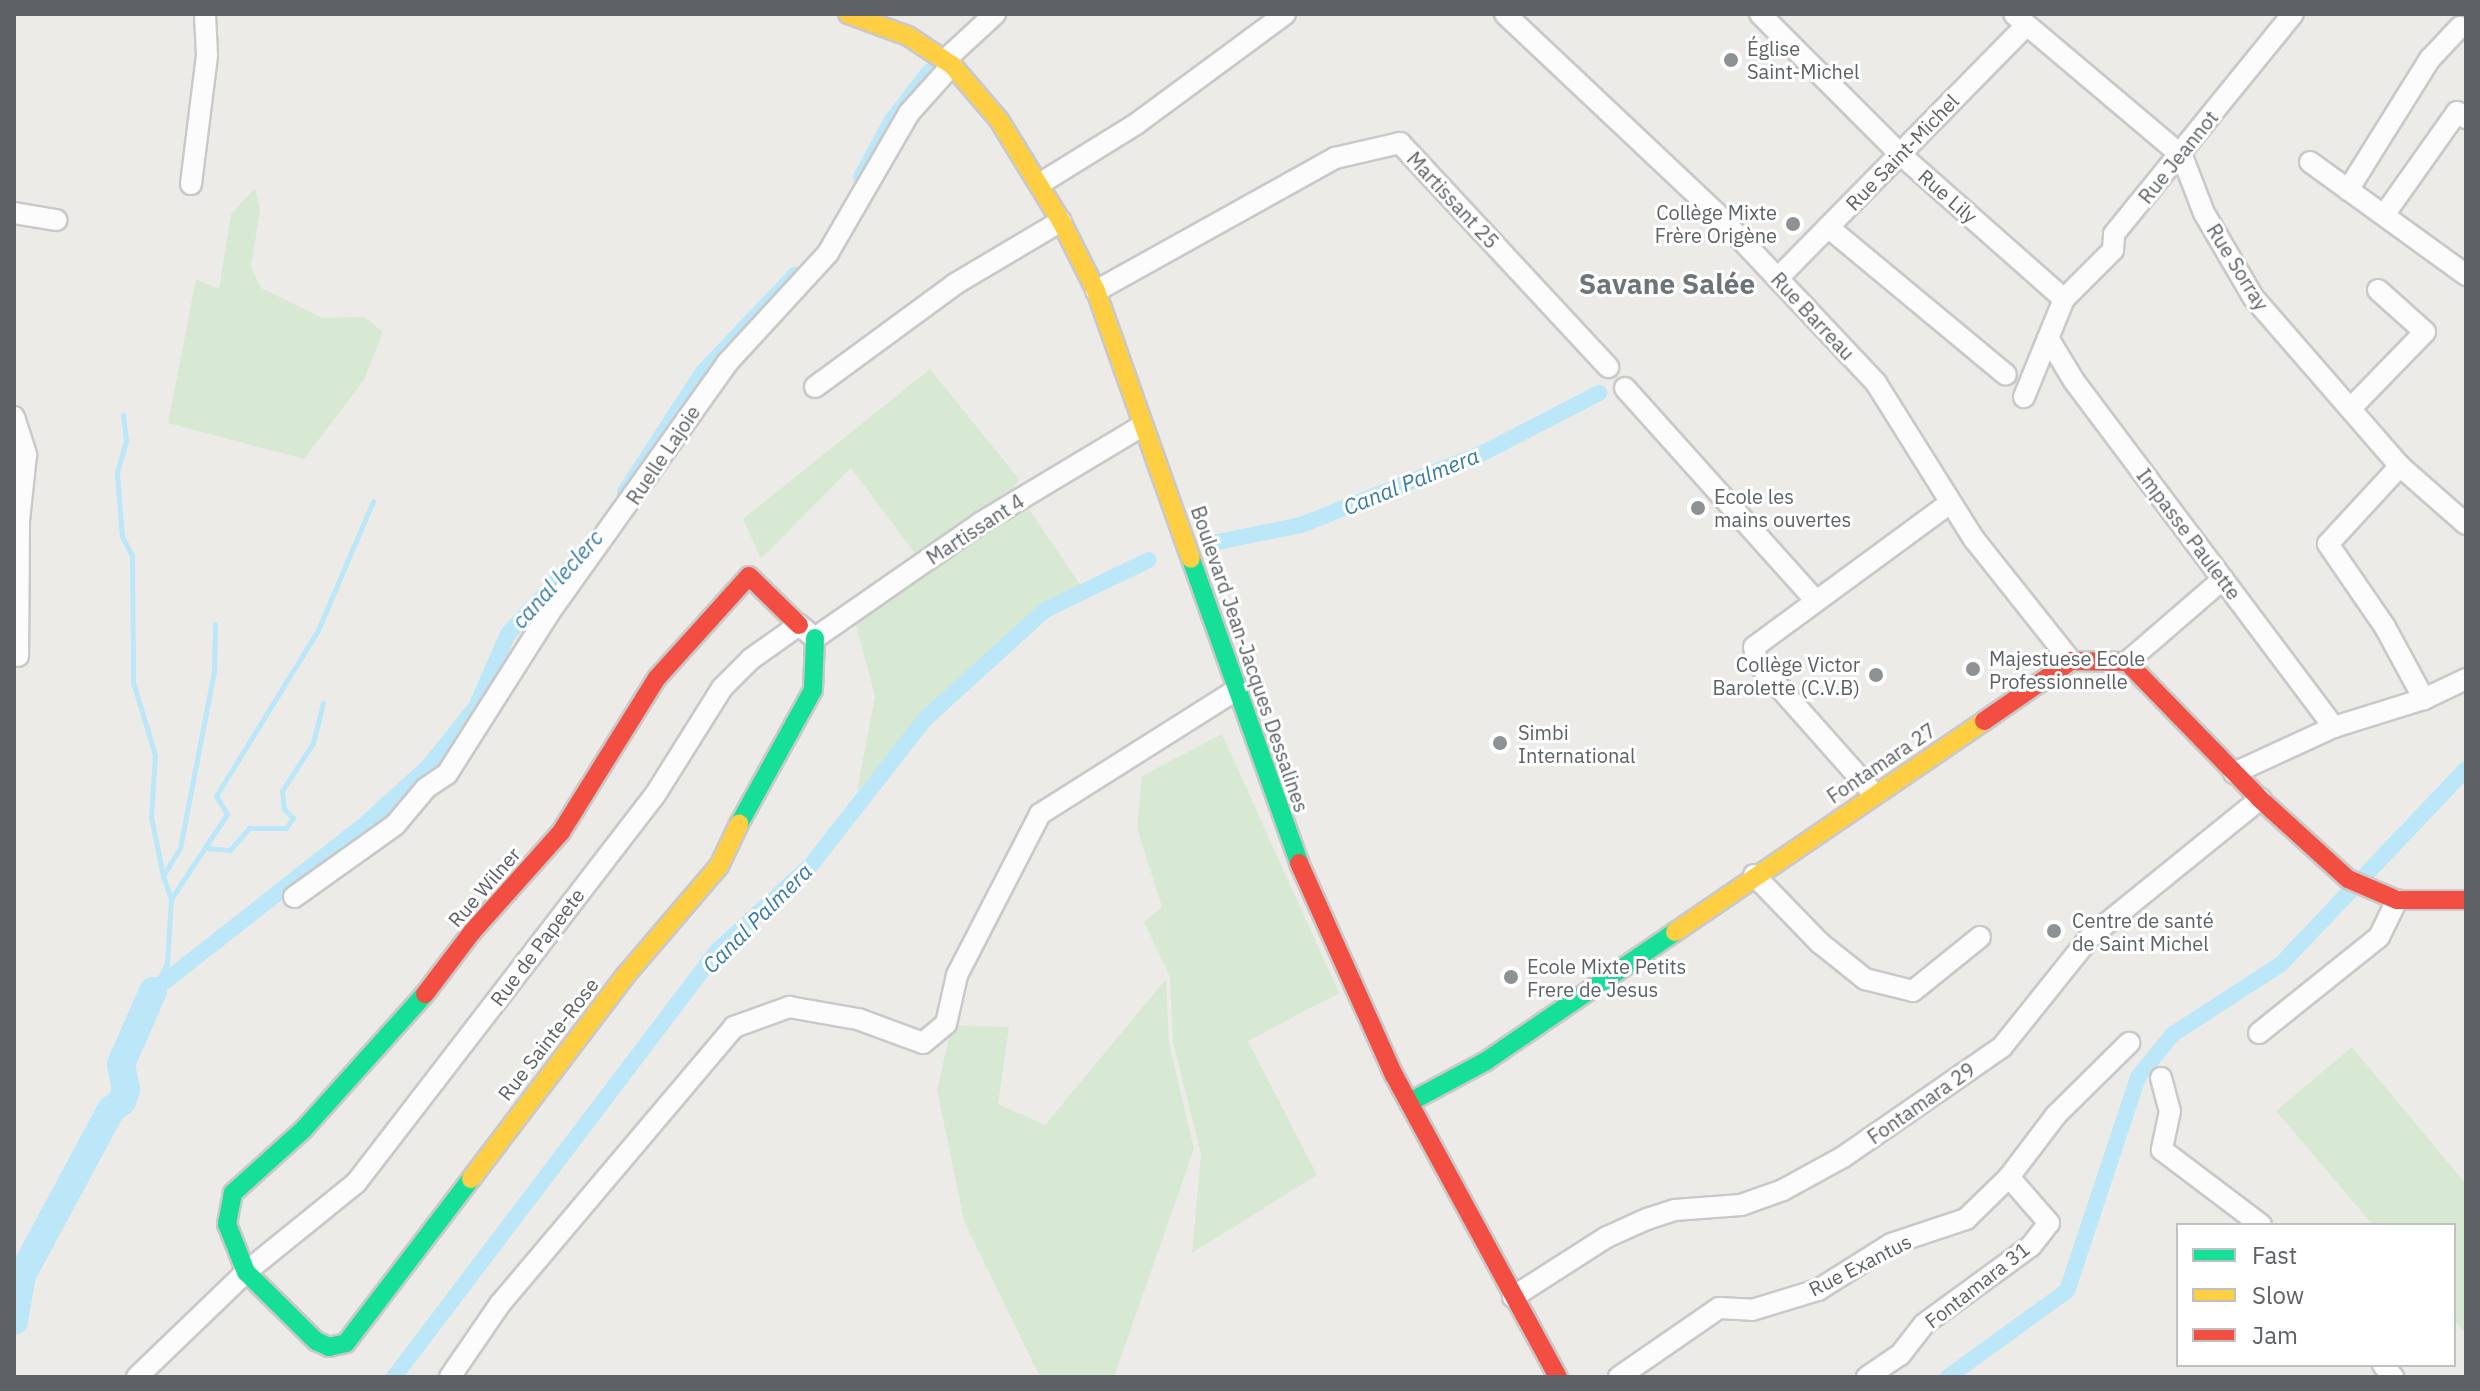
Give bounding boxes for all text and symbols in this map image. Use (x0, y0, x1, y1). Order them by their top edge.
place label: Église Saint-Michel (1747, 36, 1859, 83)
marker: Église Saint-Michel (1722, 51, 1740, 69)
street label: Rue Saint-Michel (1841, 89, 1963, 215)
street label: Rue Jeannot (2133, 106, 2223, 208)
street label: Martissant 25 (1402, 147, 1504, 253)
street label: Rue Lily (1914, 164, 1982, 228)
place label: Collège Mixte Frère Origène (1655, 200, 1777, 247)
marker: Collège Mixte Frère Origène (1784, 215, 1802, 233)
street label: Rue Sorray (2202, 219, 2274, 315)
district label: Savane Salée (1579, 267, 1755, 301)
street label: Rue Barreau (1766, 267, 1860, 365)
street label: Ruelle Lajoie (621, 401, 705, 509)
water label: Canal Palmera (1339, 442, 1483, 520)
street label: Impasse Paulette (2132, 464, 2246, 604)
place label: Ecole les mains ouvertes (1714, 484, 1851, 531)
street label: Martissant 4 (922, 489, 1028, 569)
marker: Ecole les mains ouvertes (1689, 499, 1707, 517)
street label: Boulevard Jean-Jacques Dessalines (1186, 503, 1314, 815)
water label: canal leclerc (506, 524, 608, 634)
place label: Majestuese Ecole Professionnelle (1989, 646, 2145, 693)
place label: Collège Victor Barolette (C.V.B) (1712, 652, 1860, 699)
marker: Majestuese Ecole Professionnelle (1964, 660, 1982, 678)
marker: Collège Victor Barolette (C.V.B) (1867, 666, 1885, 684)
street label: Fontamara 27 (1822, 718, 1940, 808)
place label: Simbi International (1518, 720, 1635, 767)
marker: Simbi International (1489, 732, 1511, 754)
street label: Rue Wilner (443, 842, 525, 932)
water label: Canal Palmera (697, 858, 817, 978)
street label: Rue de Papeete (485, 883, 589, 1011)
place label: Centre de santé de Saint Michel (2072, 908, 2214, 955)
marker: Centre de santé de Saint Michel (2043, 920, 2065, 942)
place label: Ecole Mixte Petits Frere de Jesus (1527, 954, 1686, 1001)
marker: Ecole Mixte Petits Frere de Jesus (1502, 968, 1520, 986)
street label: Rue Sainte-Rose (493, 973, 603, 1105)
street label: Fontamara 29 (1863, 1057, 1979, 1149)
legend (2176, 1223, 2456, 1367)
street label: Rue Exantus (1805, 1229, 1915, 1301)
street label: Fontamara 31 (1920, 1237, 2034, 1333)
text: Fast (2252, 1239, 2297, 1271)
text: Slow (2252, 1279, 2304, 1311)
text: Jam (2252, 1319, 2298, 1351)

